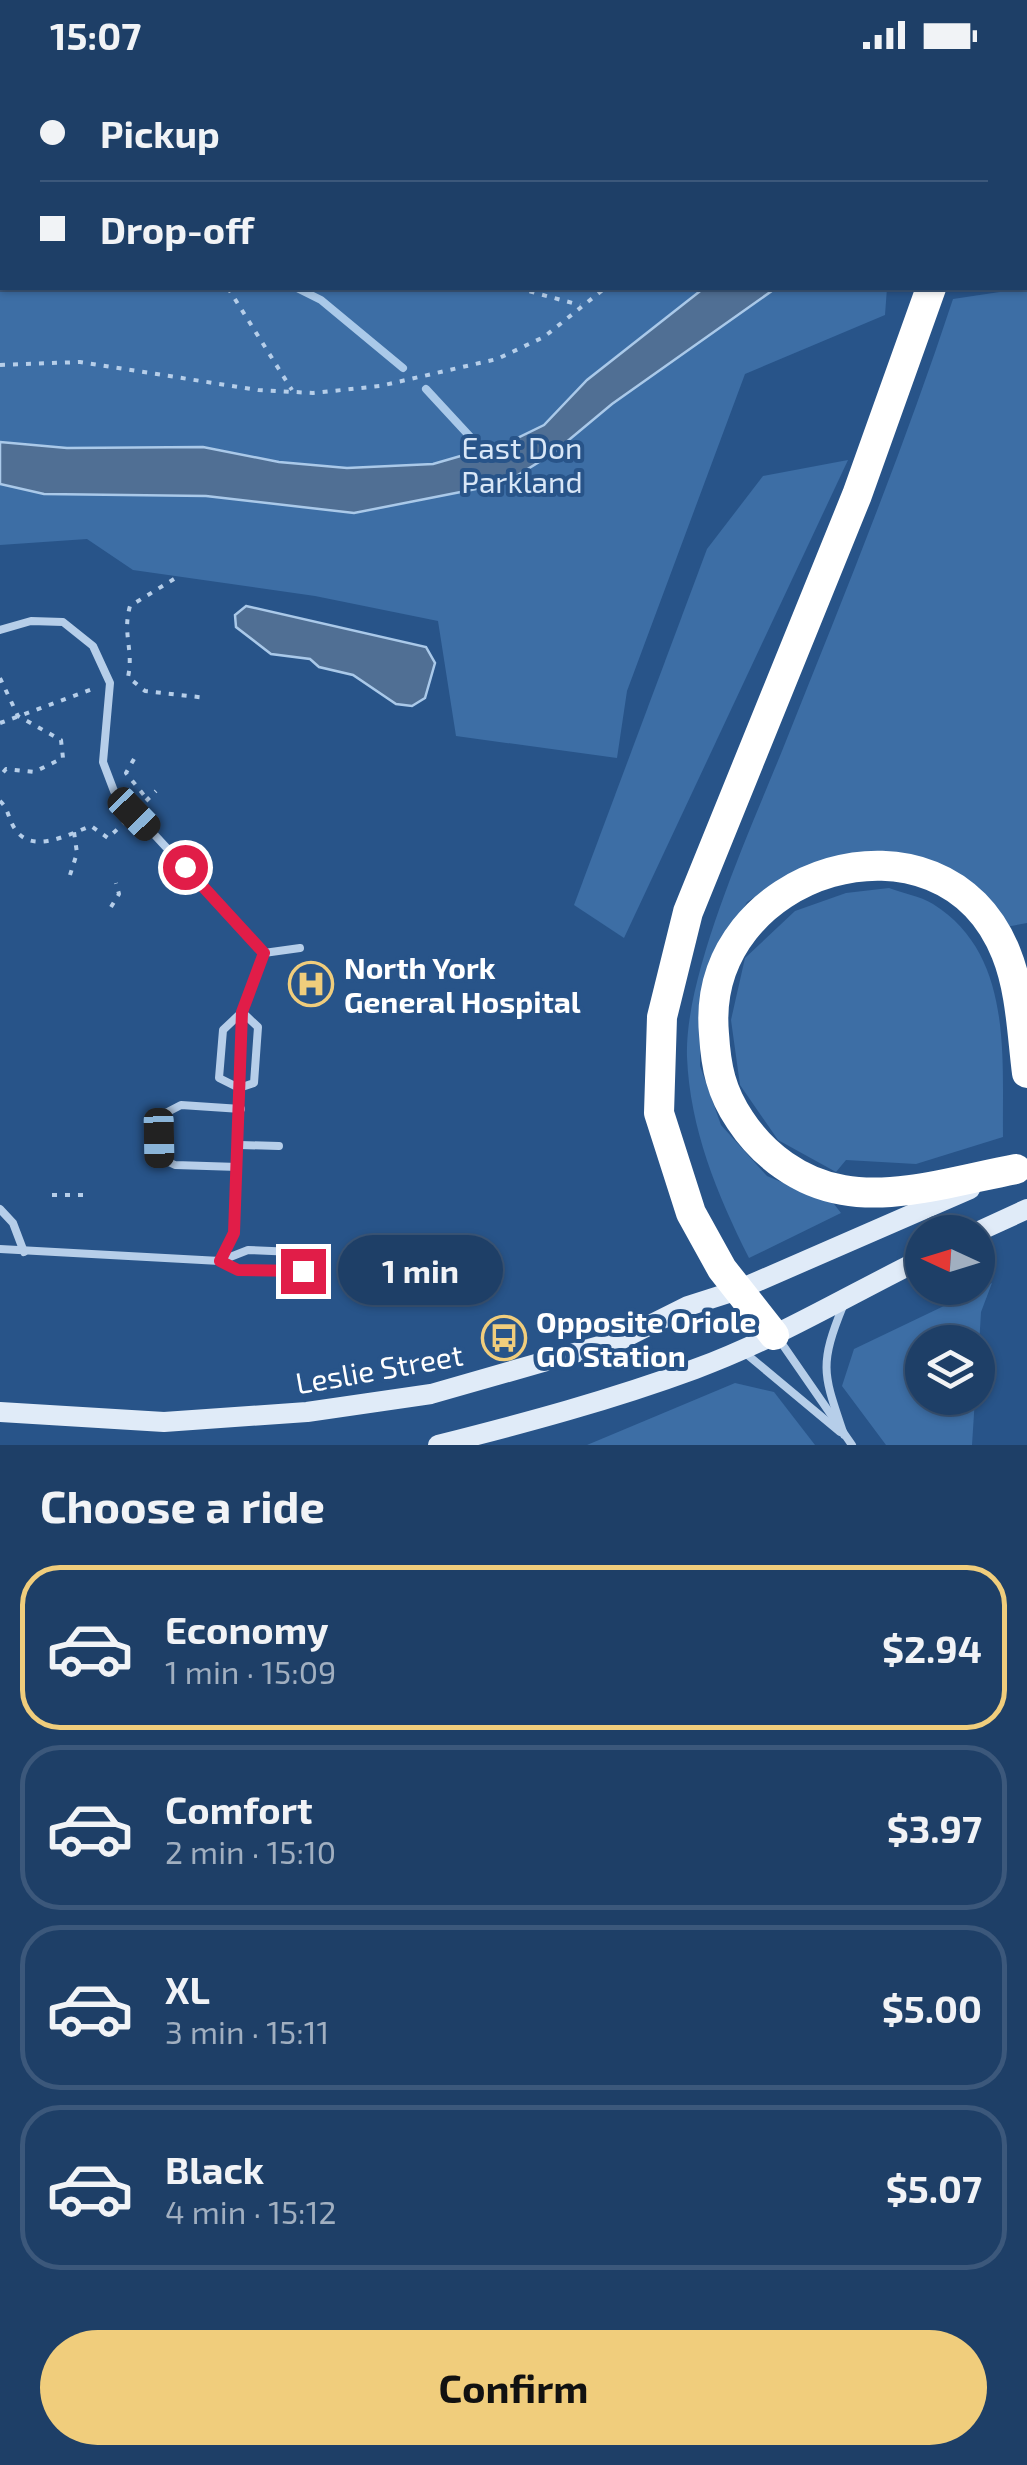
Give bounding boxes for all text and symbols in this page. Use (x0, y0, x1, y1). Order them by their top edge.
text: 15:07 (50, 12, 141, 58)
text: Pickup (100, 110, 220, 156)
text: Drop-off (100, 206, 254, 252)
park label: East Don Parkland (461, 429, 583, 499)
car (102, 782, 166, 846)
route start (163, 845, 208, 890)
place label: North York General Hospital (344, 949, 581, 1019)
hospital icon: North York General Hospital (288, 961, 334, 1007)
car (143, 1108, 175, 1168)
north arrow (905, 1215, 995, 1305)
map controls (905, 1215, 995, 1415)
callout: 1 min (338, 1236, 503, 1306)
route end (281, 1249, 326, 1294)
text: 1 min (382, 1251, 459, 1289)
place label: Opposite Oriole GO Station (536, 1303, 756, 1373)
bus stop icon: Opposite Oriole GO Station (481, 1315, 527, 1361)
button: layers (905, 1325, 995, 1415)
street label: Leslie Street (293, 1336, 465, 1400)
text: Choose a ride (40, 1478, 325, 1532)
icon: car (45, 1603, 135, 1693)
text: Economy (165, 1606, 329, 1652)
text: $2.94 (882, 1625, 982, 1671)
text: 1 min · 15:09 (165, 1652, 336, 1690)
icon: car (45, 1783, 135, 1873)
text: Comfort (165, 1786, 313, 1832)
text: $3.97 (887, 1805, 982, 1851)
text: 2 min · 15:10 (165, 1832, 336, 1870)
icon: car (45, 1963, 135, 2053)
text: XL (165, 1966, 210, 2012)
text: $5.00 (882, 1985, 982, 2031)
text: 3 min · 15:11 (165, 2012, 329, 2050)
icon: car (45, 2143, 135, 2233)
text: Black (165, 2146, 264, 2192)
text: $5.07 (886, 2165, 982, 2211)
text: 4 min · 15:12 (165, 2192, 336, 2230)
button: Confirm (40, 2330, 987, 2445)

